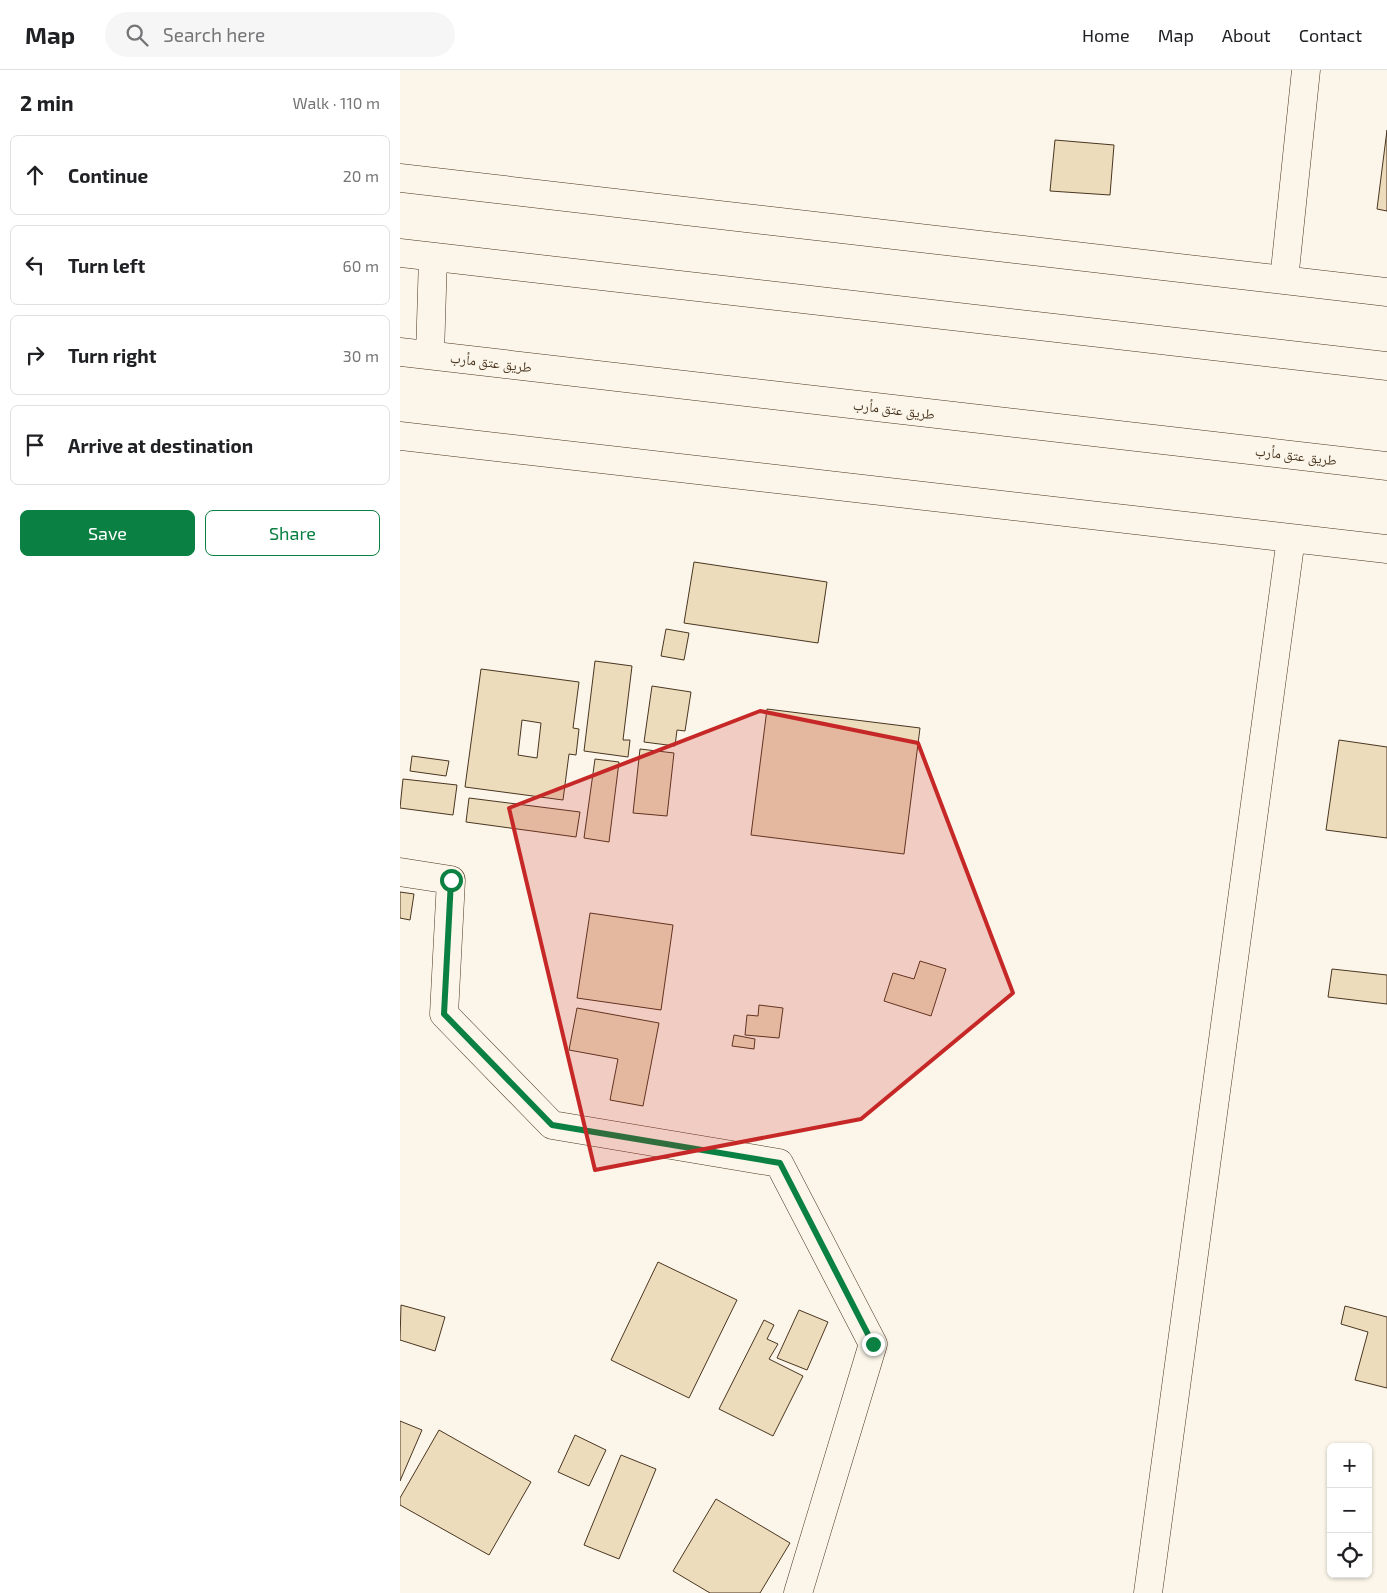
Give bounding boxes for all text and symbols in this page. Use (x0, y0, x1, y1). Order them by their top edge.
search box (105, 12, 455, 57)
text: Map (25, 20, 75, 49)
icon: search (123, 21, 151, 49)
text: Search here (163, 23, 265, 46)
text: Home (1082, 24, 1130, 46)
text: Map (1158, 24, 1194, 46)
text: About (1222, 24, 1271, 46)
text: Contact (1299, 24, 1362, 46)
text: 2 min (20, 90, 74, 115)
text: Walk · 110 m (293, 93, 380, 112)
icon: ahead (21, 161, 49, 189)
text: Continue (68, 164, 148, 187)
text: 20 m (343, 166, 379, 185)
icon: left (21, 251, 49, 279)
text: Turn left (68, 254, 145, 277)
text: 60 m (343, 256, 379, 275)
icon: right (21, 341, 49, 369)
text: Turn right (68, 344, 156, 367)
text: 30 m (343, 346, 379, 365)
street label: طريق عتق مأرب (449, 349, 533, 377)
street label: طريق عتق مأرب (852, 396, 936, 424)
icon: arrive (21, 431, 49, 459)
text: Arrive at destination (68, 434, 253, 457)
street label: طريق عتق مأرب (1254, 442, 1338, 470)
button: Save (20, 510, 195, 556)
button: Share (205, 510, 380, 556)
route start (440, 869, 463, 892)
route end (862, 1333, 885, 1356)
map controls (1327, 1443, 1372, 1578)
button: + (1327, 1443, 1372, 1488)
button: − (1327, 1488, 1372, 1533)
button: locate (1327, 1533, 1372, 1578)

